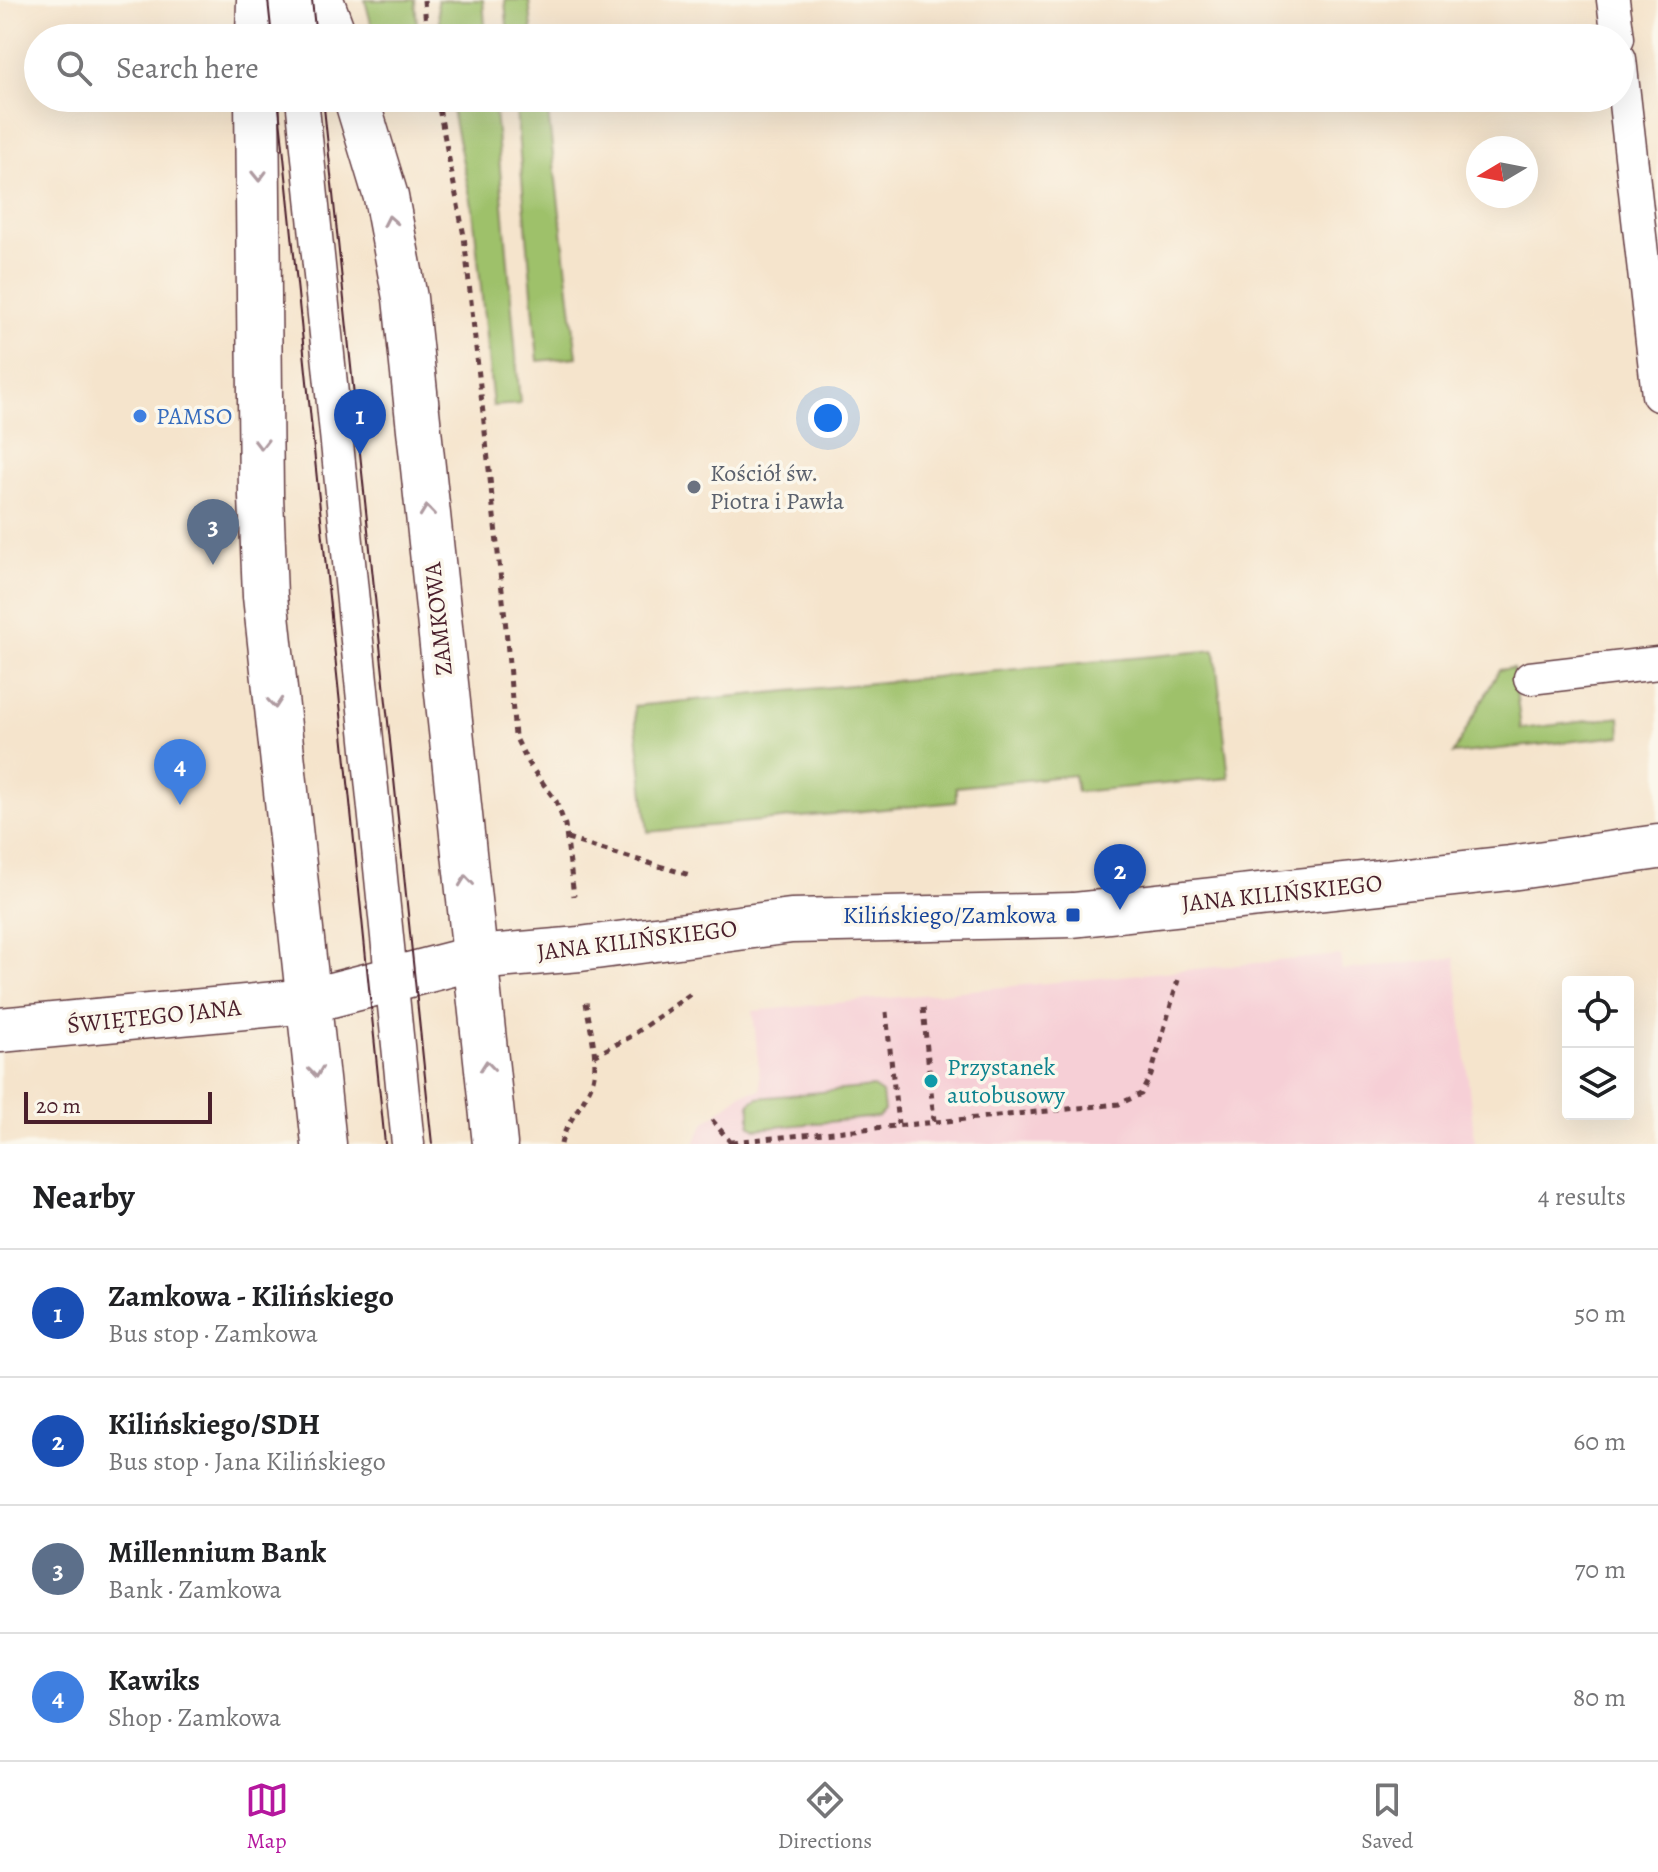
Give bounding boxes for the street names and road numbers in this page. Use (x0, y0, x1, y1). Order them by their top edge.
street label: ZAMKOWA (416, 560, 460, 677)
street label: JANA KILIŃSKIEGO (1180, 867, 1384, 919)
street label: JANA KILIŃSKIEGO (535, 912, 739, 968)
street label: ŚWIĘTEGO JANA (65, 991, 244, 1041)

